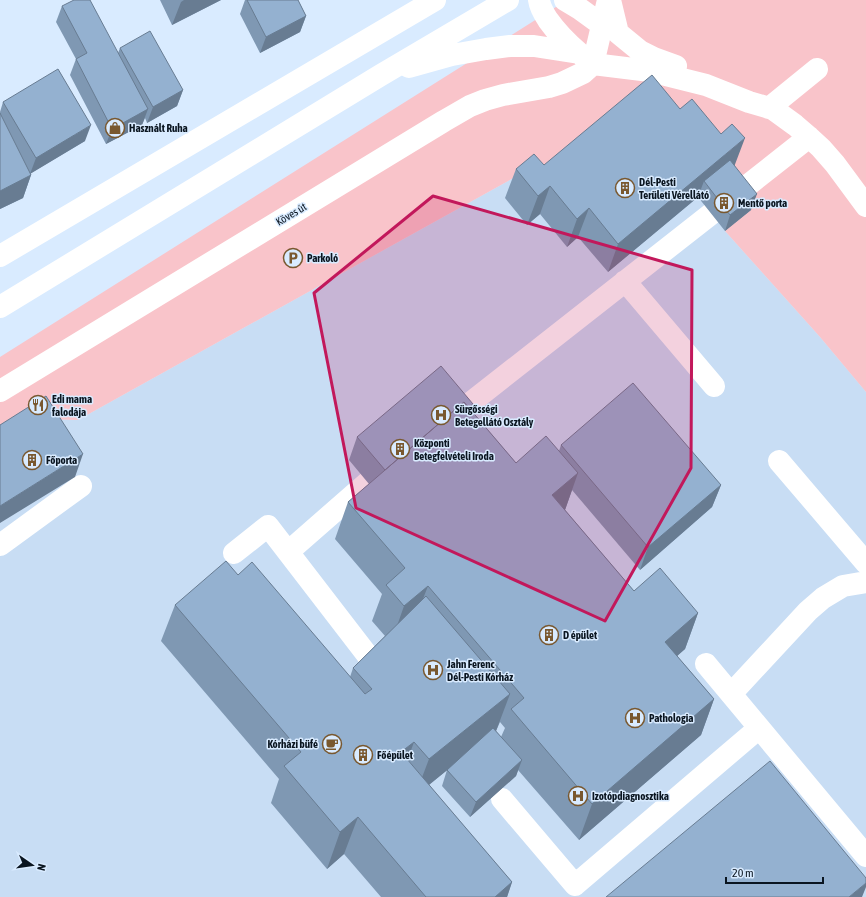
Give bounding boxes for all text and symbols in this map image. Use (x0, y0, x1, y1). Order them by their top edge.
shop icon: Használt Ruha (104, 117, 126, 139)
place label: Használt Ruha (129, 122, 188, 134)
place label: Dél-Pesti Területi Vérellátó (639, 176, 709, 201)
building icon: Dél-Pesti Területi Vérellátó (614, 177, 636, 199)
building icon: Mentő porta (713, 192, 735, 214)
place label: Mentő porta (738, 197, 787, 209)
street label: Köves út (274, 200, 308, 228)
parking icon: Parkoló (282, 247, 304, 269)
place label: Parkoló (307, 252, 338, 264)
place label: Edi mama falodája (51, 393, 92, 418)
restaurant icon: Edi mama falodája (27, 394, 49, 416)
place label: Sürgősségi Betegellátó Osztály (455, 403, 534, 428)
hospital icon: Sürgősségi Betegellátó Osztály (430, 404, 452, 426)
place label: Központi Betegfelvételi Iroda (414, 437, 494, 462)
building icon: Központi Betegfelvételi Iroda (389, 438, 411, 460)
building icon: Főporta (21, 449, 43, 471)
place label: Főporta (46, 454, 77, 466)
building icon: D épület (538, 624, 560, 646)
place label: D épület (563, 629, 598, 641)
place label: Jahn Ferenc Dél-Pesti Kórház (446, 658, 513, 683)
hospital icon: Jahn Ferenc Dél-Pesti Kórház (422, 659, 444, 681)
hospital icon: Pathologia (624, 707, 646, 729)
place label: Pathologia (649, 712, 693, 724)
cafe icon: Kórházi büfé (321, 733, 343, 755)
place label: Kórházi büfé (267, 738, 318, 750)
building icon: Főépület (352, 744, 374, 766)
place label: Főépület (377, 749, 414, 761)
hospital icon: Izotópdiagnosztika (567, 785, 589, 807)
place label: Izotópdiagnosztika (592, 790, 669, 802)
north arrow (12, 845, 52, 885)
scale bar (726, 859, 823, 885)
text: N (35, 863, 48, 872)
text: 20 m (732, 866, 754, 880)

